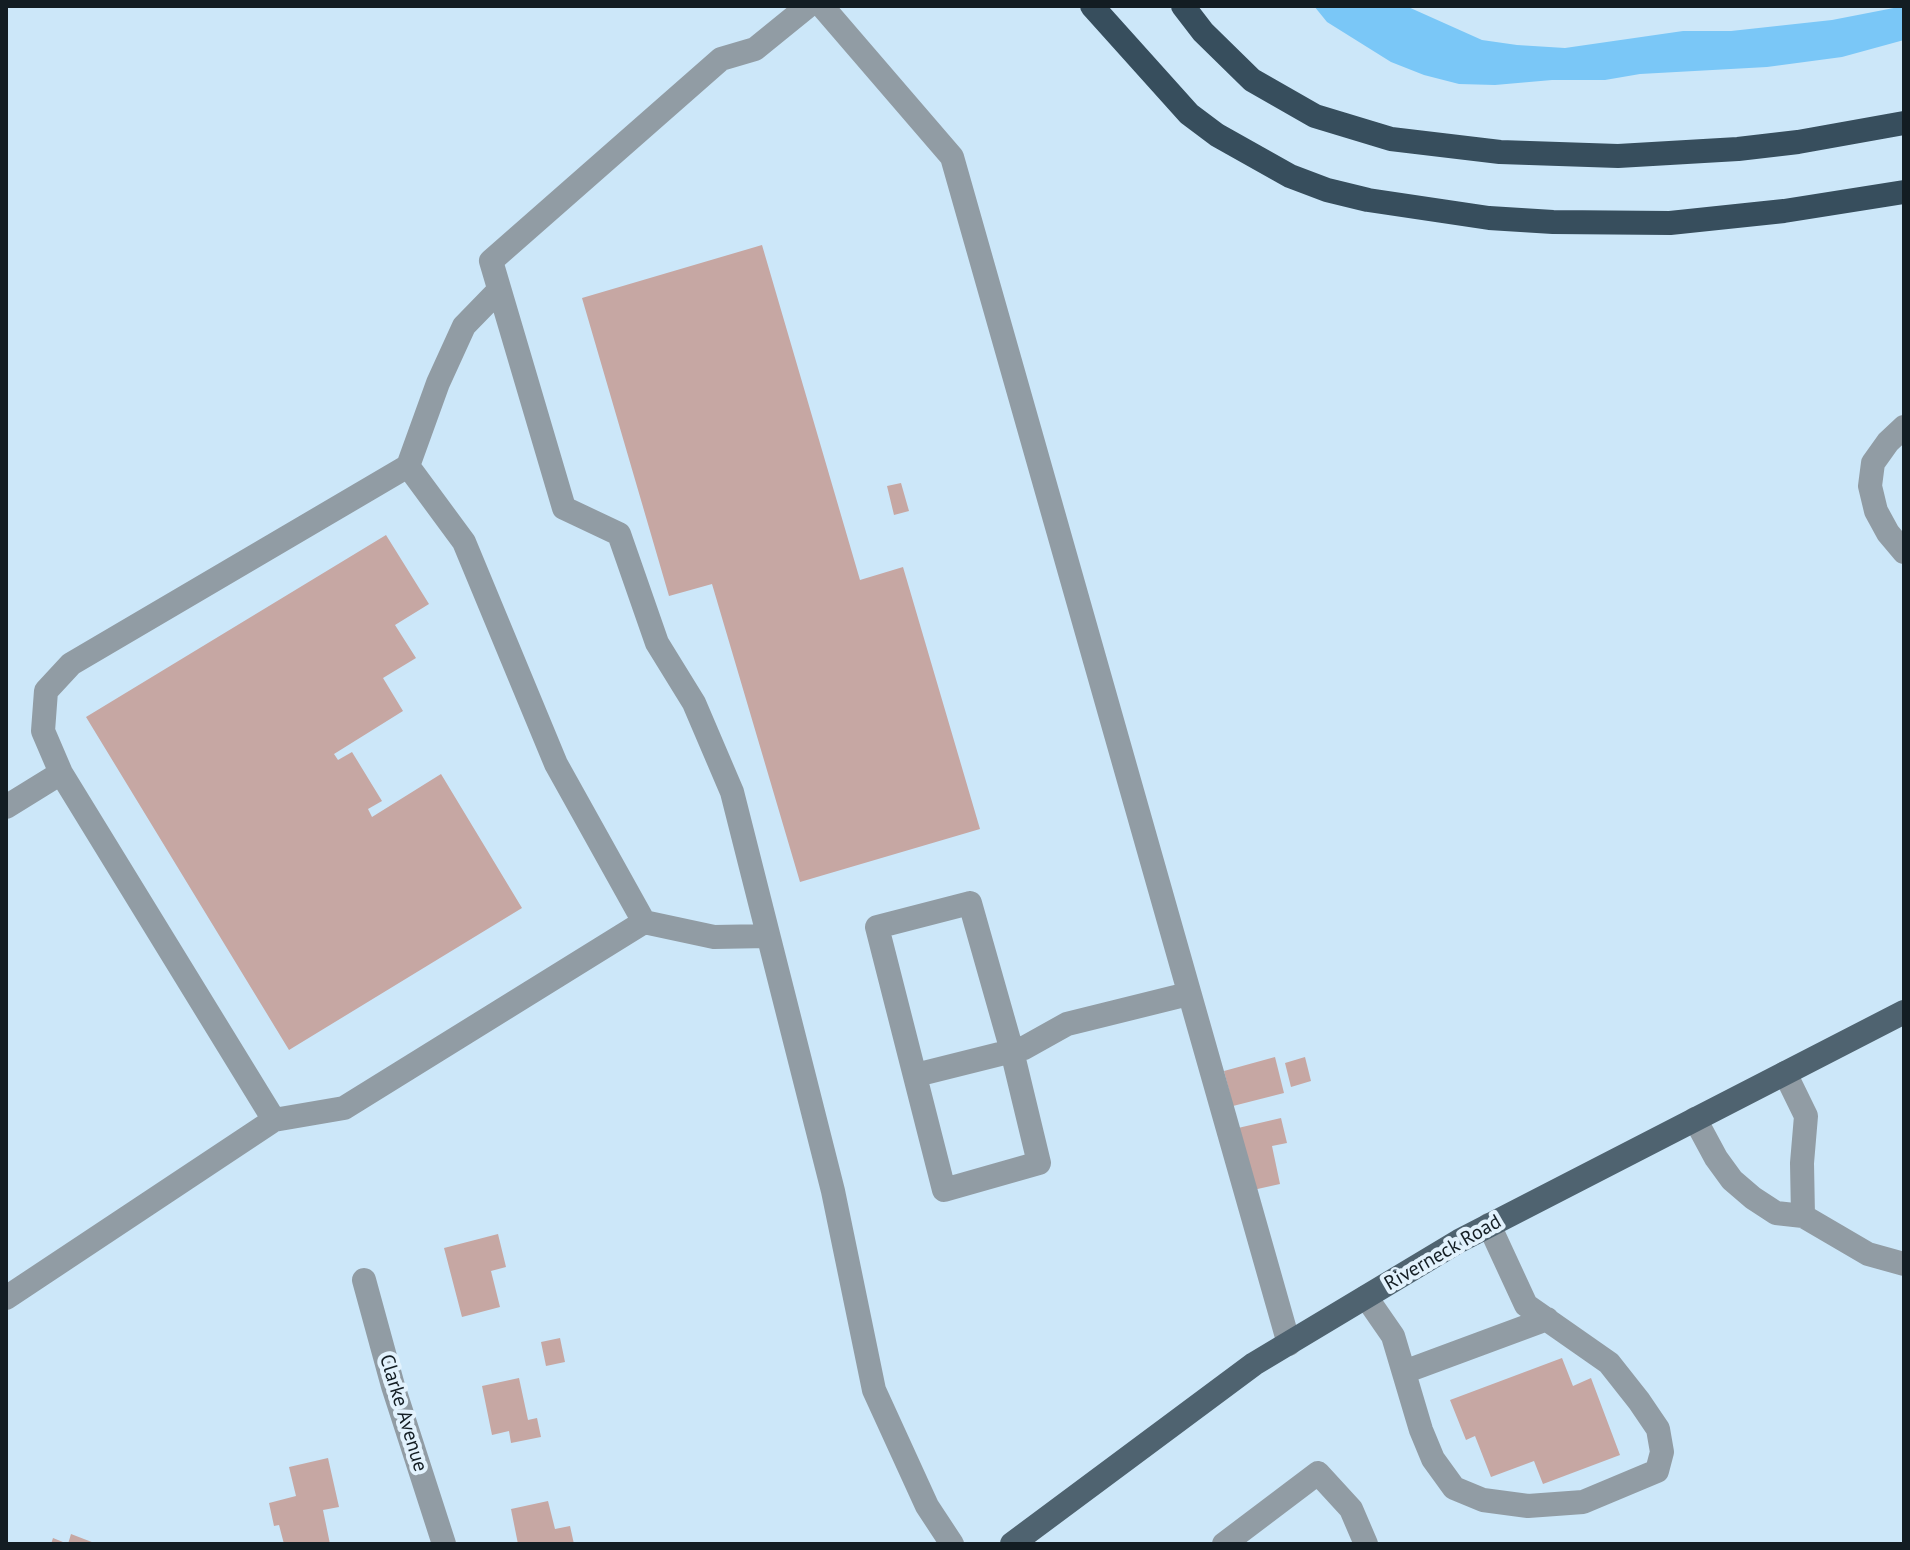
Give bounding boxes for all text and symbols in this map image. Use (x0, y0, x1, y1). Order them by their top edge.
street label: Riverneck Road (1380, 1210, 1506, 1296)
street label: Clarke Avenue (374, 1352, 432, 1474)

